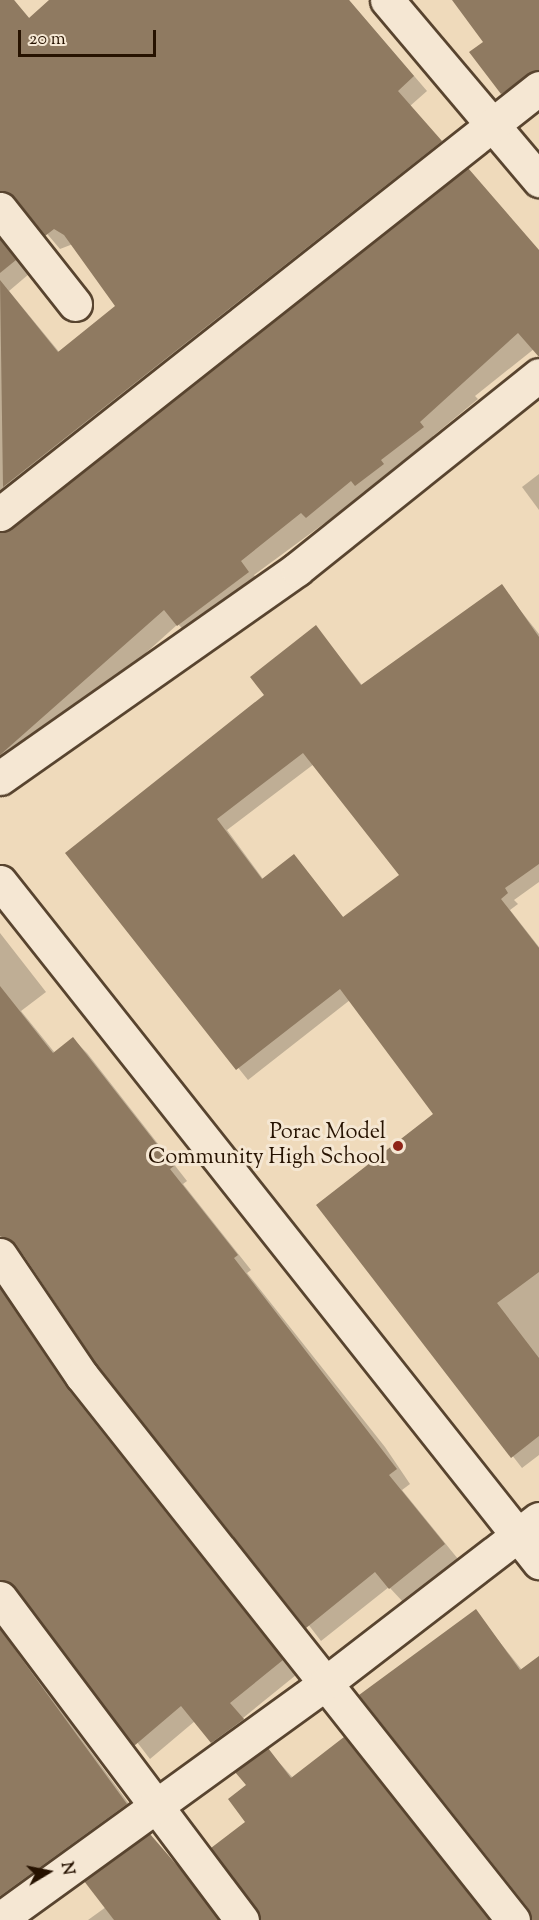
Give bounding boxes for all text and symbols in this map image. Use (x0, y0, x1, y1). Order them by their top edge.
scale bar (21, 18, 159, 56)
text: 20 m (29, 27, 66, 53)
place label: Porac Model Community High School (148, 1120, 386, 1172)
marker: Porac Model Community High School (391, 1139, 405, 1153)
north arrow (18, 1842, 78, 1902)
text: N (54, 1860, 79, 1877)

